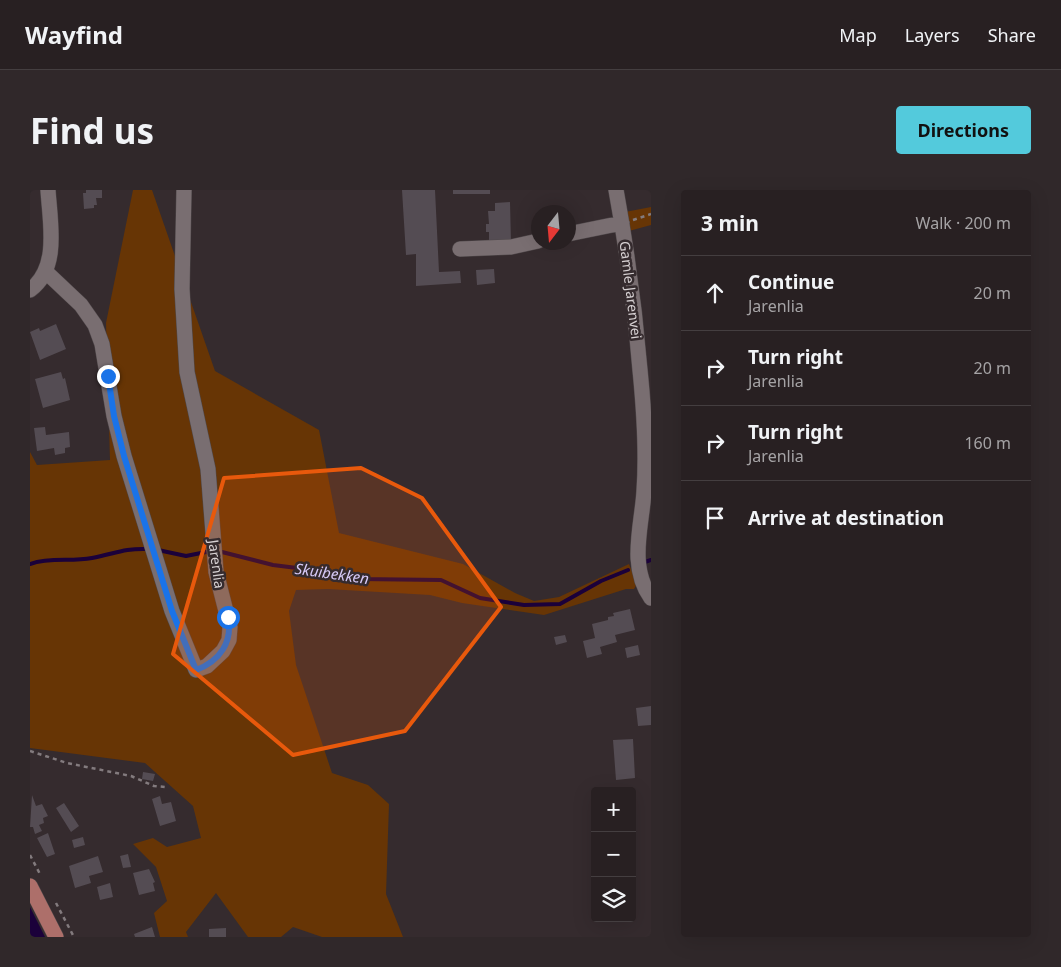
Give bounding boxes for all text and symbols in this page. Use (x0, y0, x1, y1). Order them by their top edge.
text: Wayfind (25, 18, 123, 51)
text: Map (839, 23, 877, 47)
text: Layers (905, 23, 960, 47)
text: Share (988, 23, 1036, 47)
button: Directions (896, 106, 1031, 154)
text: Find us (30, 107, 154, 154)
north arrow (531, 205, 576, 250)
text: 3 min (701, 209, 759, 237)
text: Walk · 200 m (916, 212, 1011, 234)
street label: Gamle Jarenvei (616, 240, 646, 340)
text: Continue (748, 269, 834, 295)
icon: ahead (701, 279, 729, 307)
text: 20 m (974, 282, 1011, 304)
text: Jarenlia (748, 295, 804, 317)
text: Turn right (748, 344, 843, 370)
icon: right (701, 354, 729, 382)
text: 20 m (974, 357, 1011, 379)
route end (97, 365, 120, 388)
text: Jarenlia (748, 370, 804, 392)
text: Turn right (748, 419, 843, 445)
icon: right (701, 429, 729, 457)
text: 160 m (964, 432, 1011, 454)
text: Jarenlia (748, 445, 804, 467)
icon: arrive (701, 504, 729, 532)
text: Arrive at destination (748, 505, 944, 531)
street label: Jarenlia (204, 537, 230, 589)
water label: Skuibekken (294, 558, 370, 588)
route start (217, 606, 240, 629)
map controls (591, 787, 636, 922)
button: + (591, 787, 636, 832)
button: − (591, 832, 636, 877)
button: layers (591, 877, 636, 922)

